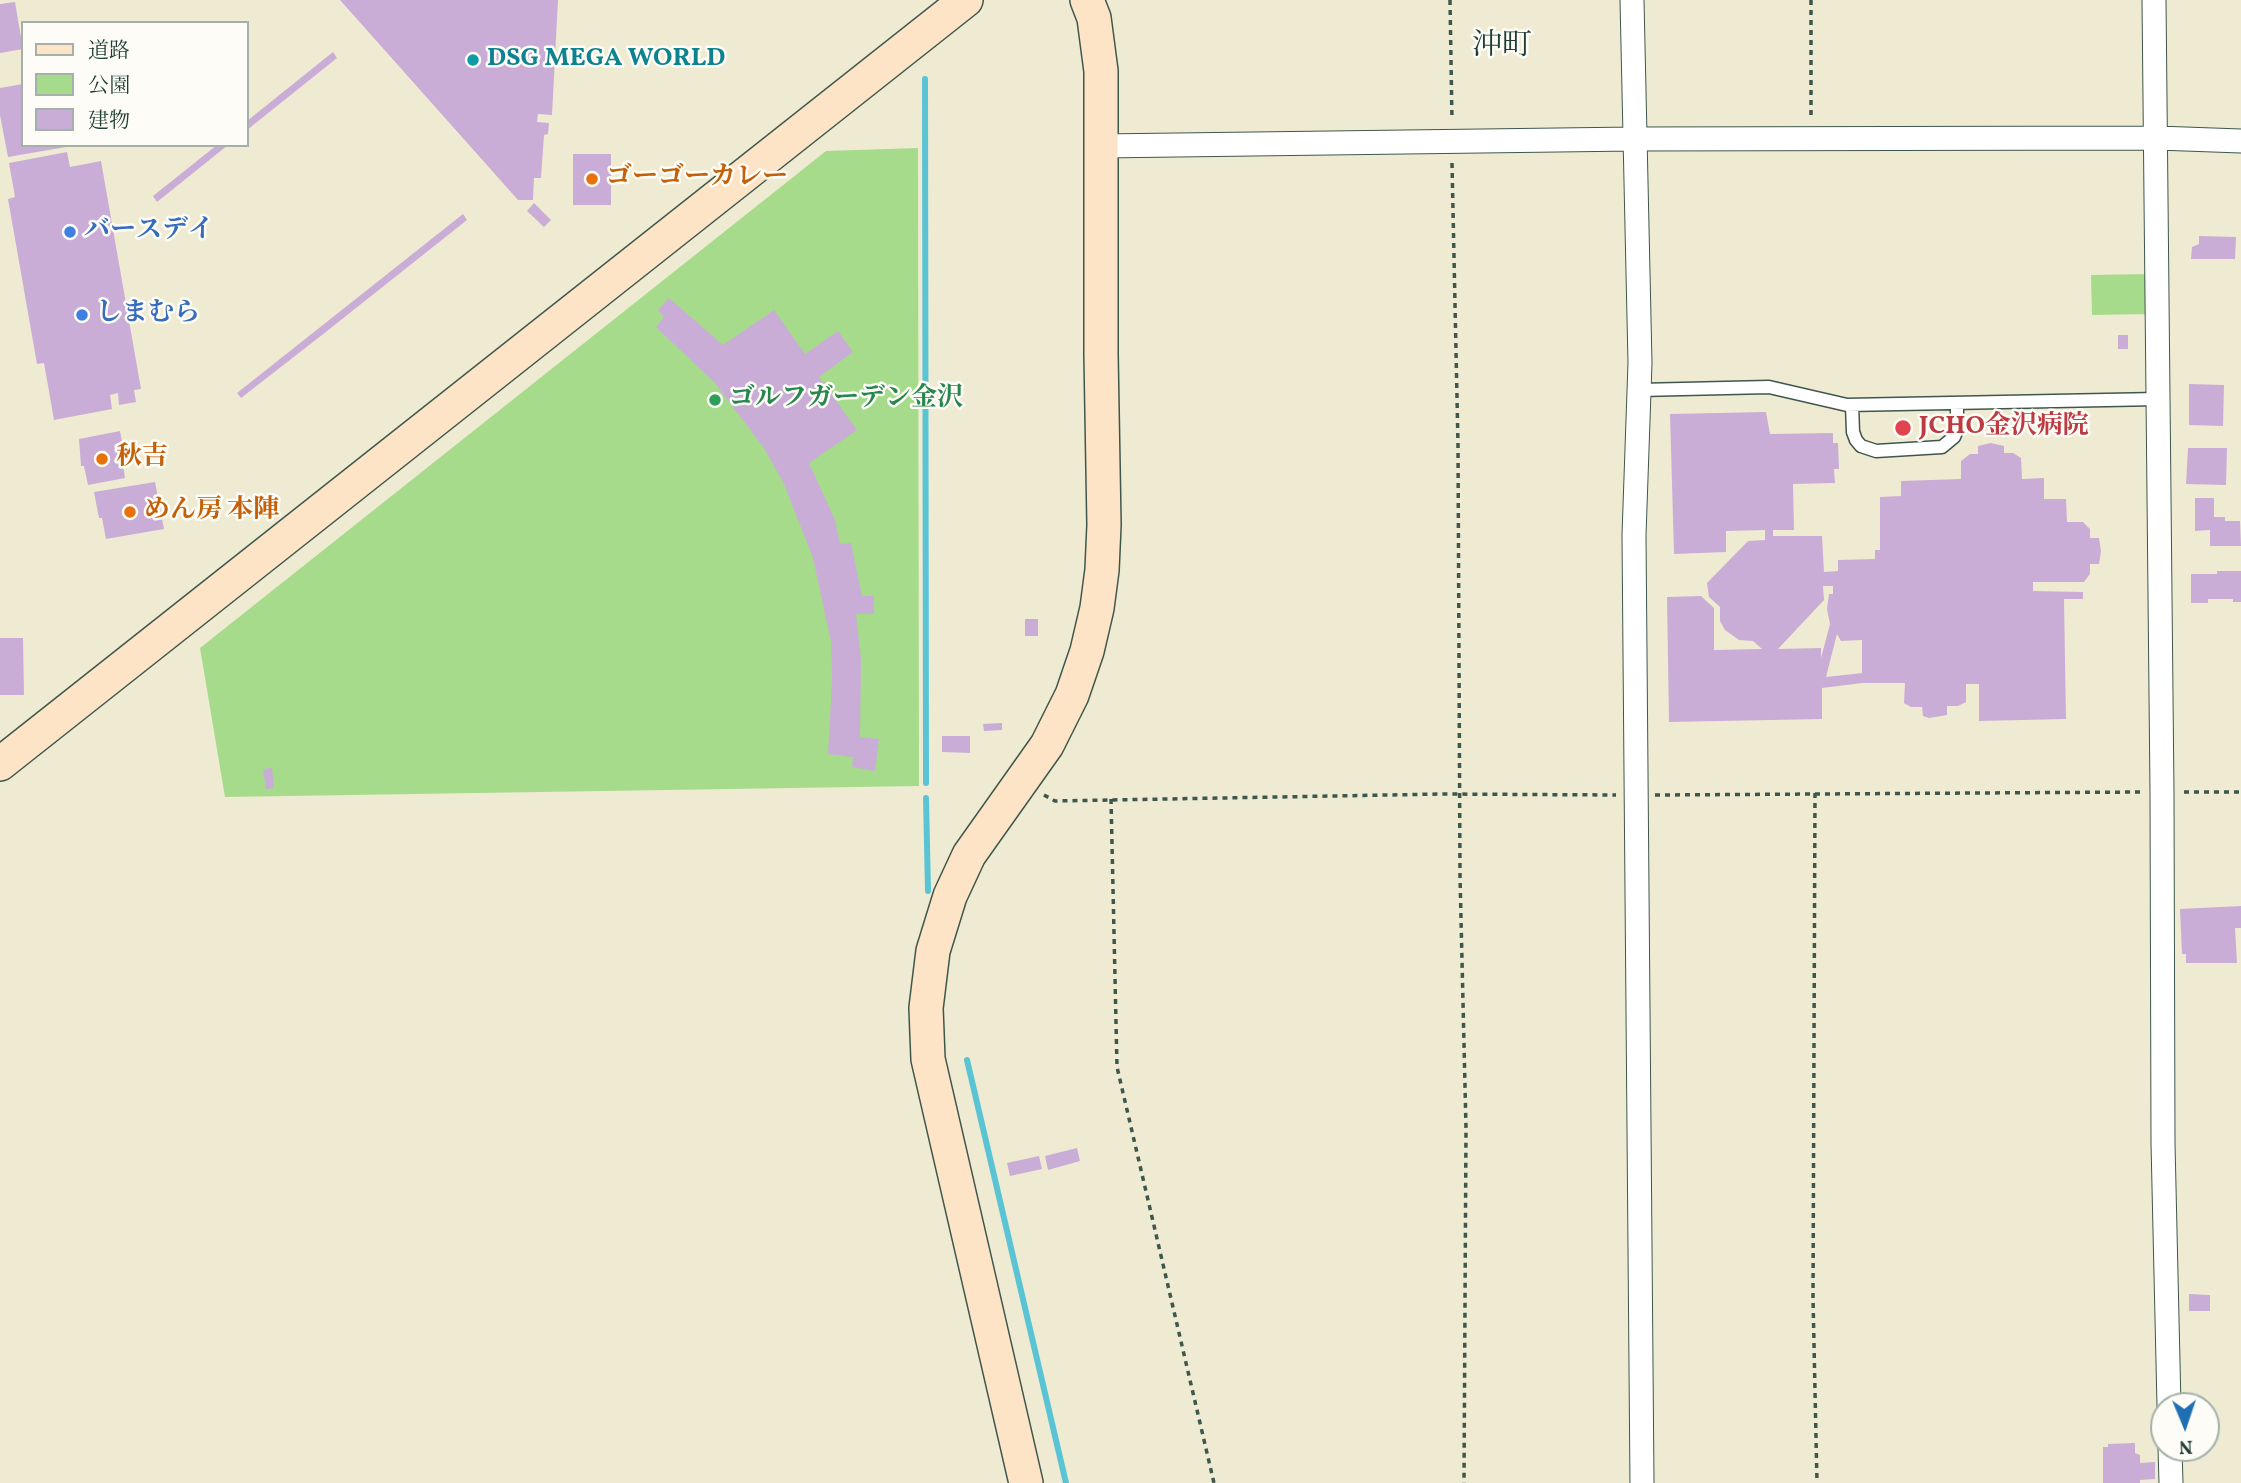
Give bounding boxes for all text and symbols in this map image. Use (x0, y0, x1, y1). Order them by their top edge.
legend (21, 21, 248, 147)
district label: 沖町 (1472, 30, 1532, 66)
text: 道路 (88, 37, 130, 66)
place label: DSG MEGA WORLD (487, 44, 725, 76)
marker: DSG MEGA WORLD (465, 52, 481, 68)
text: 公園 (88, 72, 130, 101)
text: 建物 (88, 107, 130, 136)
place label: ゴーゴーカレー (606, 163, 788, 195)
marker: ゴーゴーカレー (584, 171, 600, 187)
place label: バースデイ (84, 216, 214, 248)
marker: バースデイ (62, 224, 78, 240)
place label: しまむら (96, 299, 200, 331)
marker: しまむら (74, 307, 90, 323)
place label: ゴルフガーデン金沢 (729, 384, 963, 416)
marker: ゴルフガーデン金沢 (707, 392, 723, 408)
place label: JCHO金沢病院 (1919, 412, 2089, 444)
marker: JCHO金沢病院 (1893, 418, 1913, 438)
place label: 秋吉 (116, 443, 168, 475)
marker: 秋吉 (94, 451, 110, 467)
place label: めん房 本陣 (144, 496, 279, 528)
marker: めん房 本陣 (122, 504, 138, 520)
north arrow (2150, 1392, 2220, 1462)
text: N (2178, 1433, 2193, 1459)

